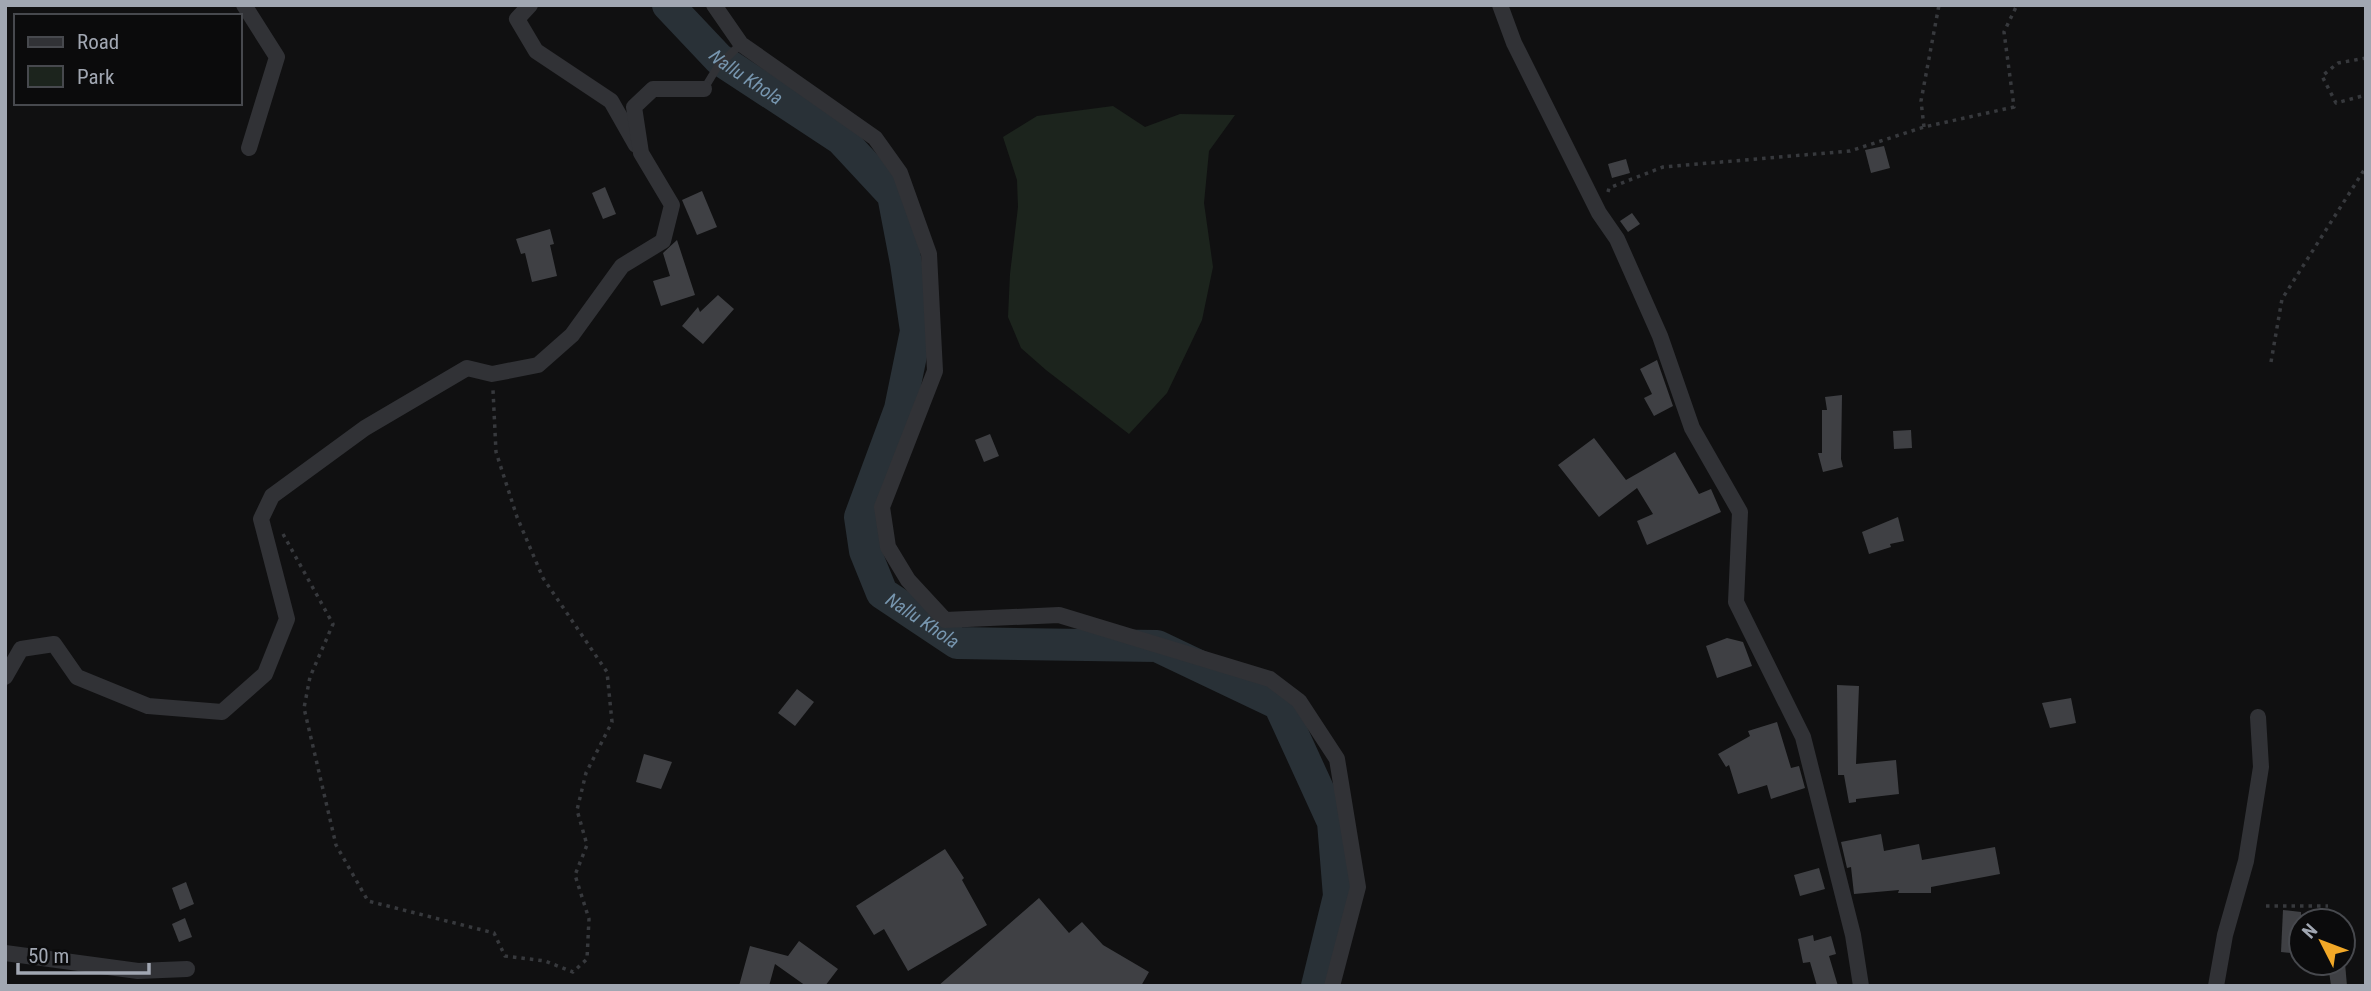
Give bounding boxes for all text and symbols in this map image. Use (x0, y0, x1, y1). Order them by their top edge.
legend (14, 14, 242, 105)
text: Road (77, 30, 119, 54)
water label: Nallu Khola (705, 45, 787, 109)
text: Park (77, 65, 115, 89)
water label: Nallu Khola (882, 588, 964, 653)
north arrow (2287, 907, 2357, 977)
text: N (2297, 919, 2322, 943)
scale bar (18, 932, 149, 976)
text: 50 m (28, 944, 69, 968)

